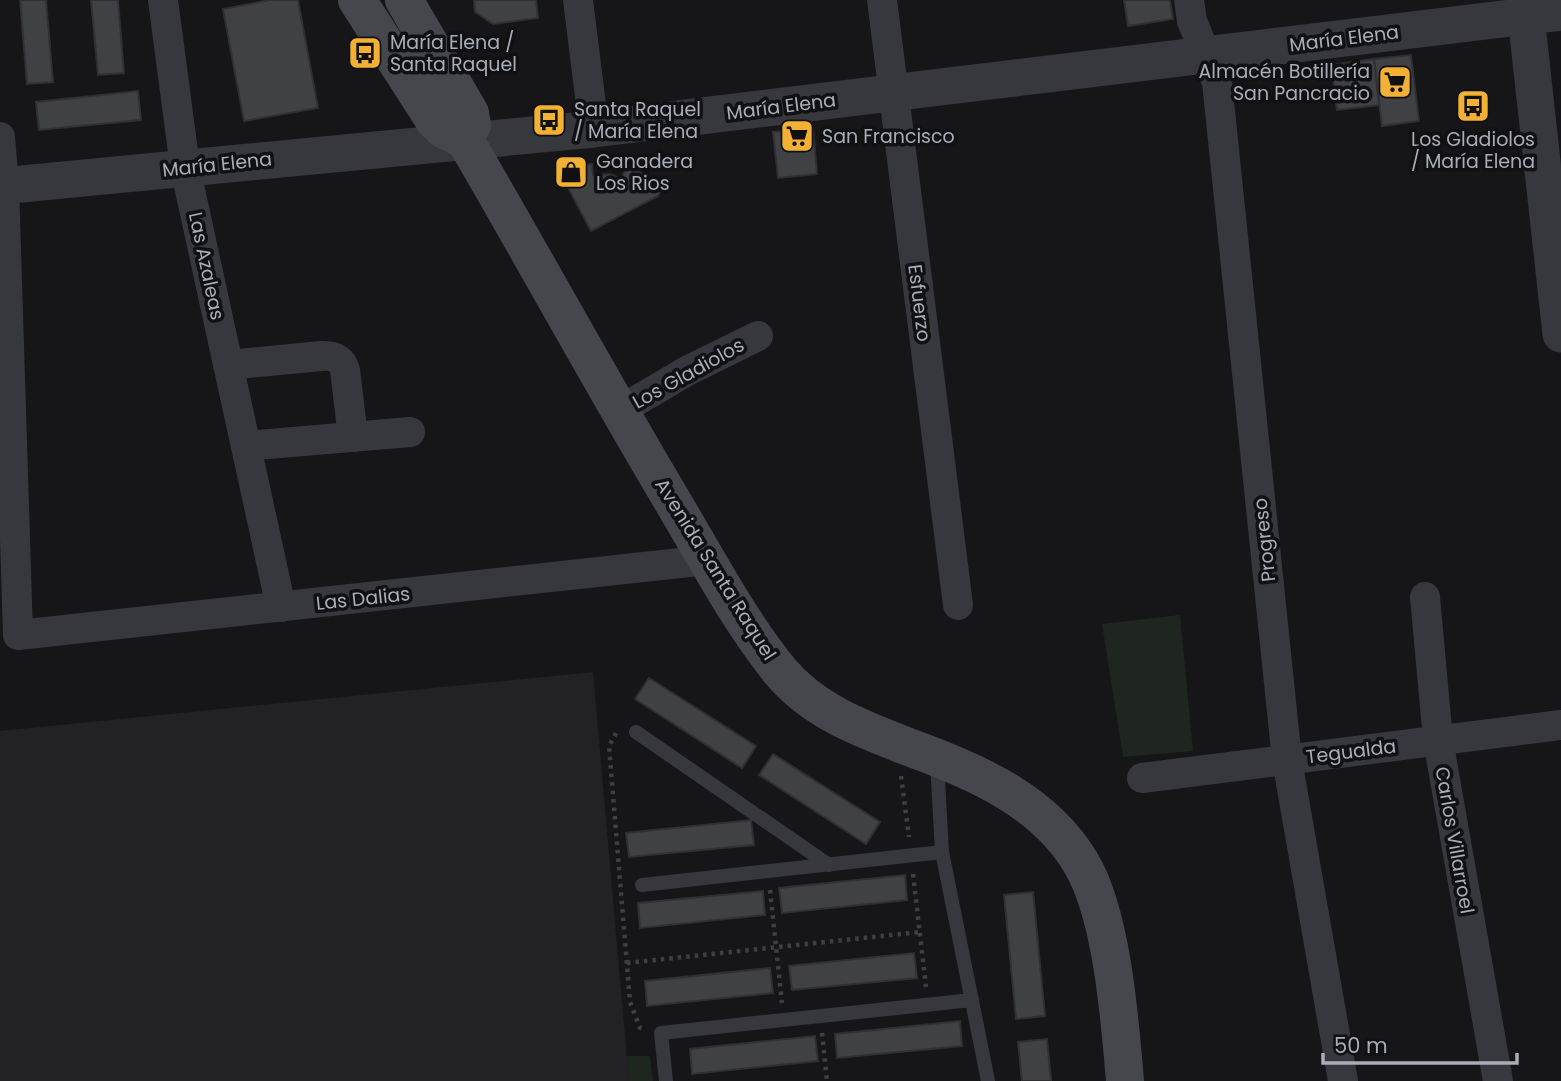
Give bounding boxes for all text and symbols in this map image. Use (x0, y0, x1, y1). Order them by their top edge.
street label: María Elena (1288, 18, 1400, 59)
place label: María Elena / Santa Raquel (390, 29, 517, 78)
bus stop icon: María Elena / Santa Raquel (346, 34, 384, 72)
place label: Almacén Botillería San Pancracio (1198, 58, 1370, 107)
supermarket icon: Almacén Botillería San Pancracio (1376, 63, 1414, 101)
street label: María Elena (725, 86, 837, 127)
bus stop icon: Los Gladiolos / María Elena (1454, 87, 1492, 125)
place label: Santa Raquel / María Elena (574, 96, 701, 145)
bus stop icon: Santa Raquel / María Elena (530, 101, 568, 139)
supermarket icon: San Francisco (778, 117, 816, 155)
place label: San Francisco (822, 123, 955, 150)
place label: Los Gladiolos / María Elena (1411, 126, 1535, 175)
street label: María Elena (161, 145, 273, 184)
place label: Ganadera Los Rios (596, 148, 693, 197)
shop icon: Ganadera Los Rios (552, 153, 590, 191)
street label: Las Azaleas (182, 210, 231, 322)
street label: Esfuerzo (901, 263, 938, 343)
street label: Los Gladiolos (627, 332, 749, 415)
street label: Avenida Santa Raquel (649, 473, 783, 665)
street label: Progreso (1247, 497, 1282, 583)
street label: Las Dalias (315, 580, 411, 617)
street label: Tegualda (1305, 733, 1398, 770)
street label: Carlos Villarroel (1428, 764, 1481, 916)
scale bar (1323, 1021, 1517, 1066)
text: 50 m (1334, 1031, 1388, 1060)

